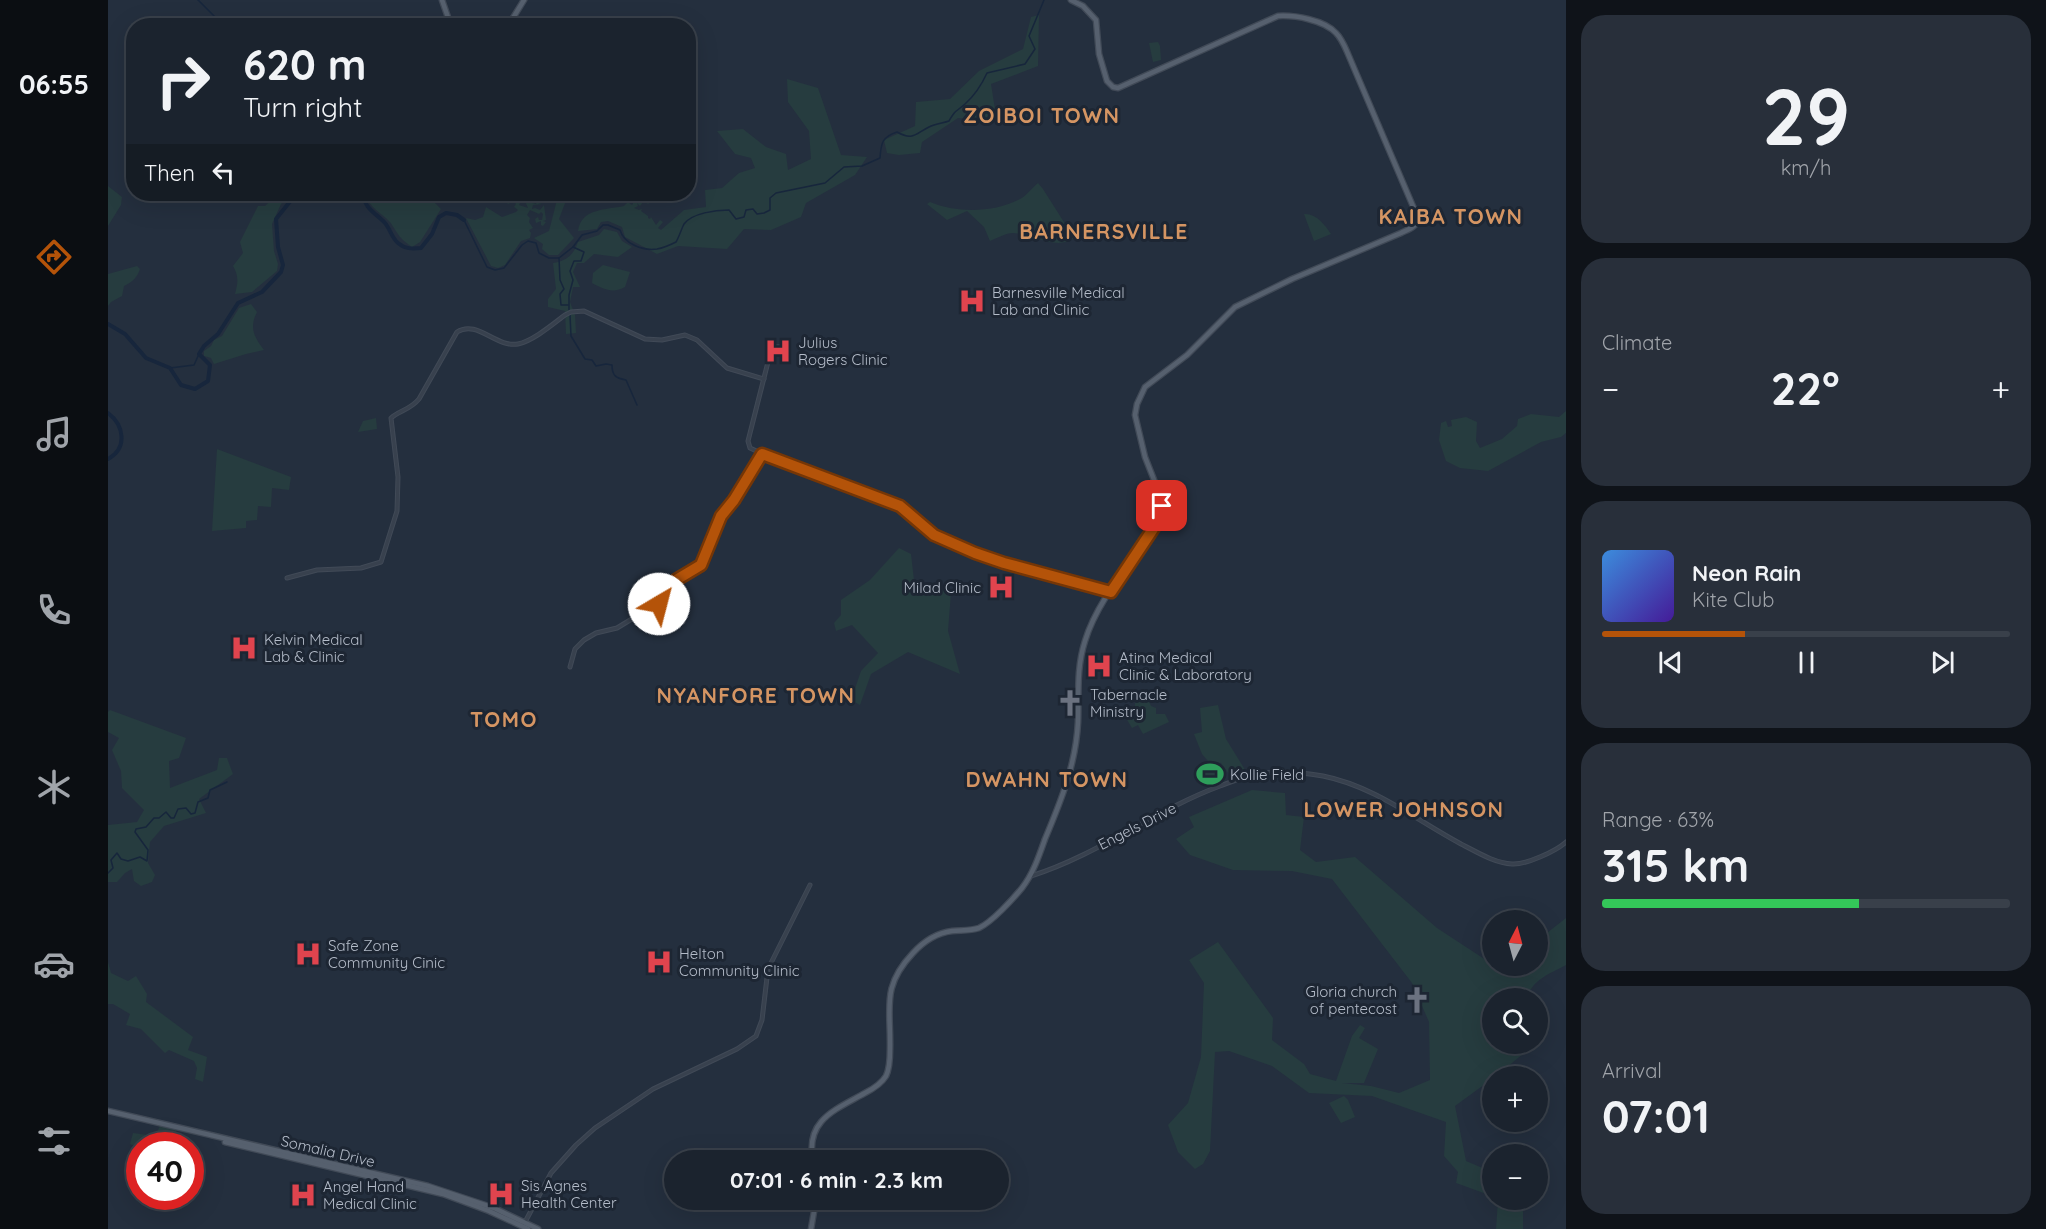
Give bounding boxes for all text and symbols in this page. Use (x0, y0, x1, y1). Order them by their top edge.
text: 620 m (243, 38, 366, 91)
icon: right (144, 42, 222, 120)
text: 06:55 (19, 67, 89, 101)
text: 29 (1762, 67, 1850, 165)
text: Turn right (243, 90, 362, 124)
district label: ZOIBOI TOWN (964, 102, 1120, 128)
text: km/h (1781, 155, 1831, 180)
icon: left (207, 156, 240, 189)
text: Then (144, 159, 195, 187)
district label: KAIBA TOWN (1379, 203, 1523, 229)
district label: BARNERSVILLE (1019, 218, 1189, 244)
icon: directions (33, 236, 75, 278)
place label: Barnesville Medical Lab and Clinic (992, 283, 1125, 319)
hospital icon: Barnesville Medical Lab and Clinic (957, 286, 987, 316)
text: Climate (1602, 330, 1672, 355)
place label: Julius Rogers Clinic (798, 333, 888, 369)
hospital icon: Julius Rogers Clinic (763, 336, 793, 366)
text: 22° (1771, 360, 1840, 416)
text: − (1602, 368, 1619, 409)
text: + (1991, 368, 2010, 409)
icon: music (33, 413, 75, 455)
pin (1136, 480, 1187, 531)
icon: arrive (1145, 489, 1178, 522)
text: Neon Rain (1692, 559, 1801, 587)
position arrow (627, 572, 691, 636)
hospital icon: Milad Clinic (986, 572, 1016, 602)
place label: Milad Clinic (904, 578, 981, 597)
text: Kite Club (1692, 587, 1774, 612)
icon: phone (33, 589, 75, 631)
place label: Kelvin Medical Lab & Clinic (264, 630, 363, 666)
hospital icon: Kelvin Medical Lab & Clinic (229, 633, 259, 663)
icon: previous (1654, 646, 1687, 679)
icon: pause (1790, 646, 1823, 679)
icon: next (1926, 646, 1959, 679)
place label: Atina Medical Clinic & Laboratory (1119, 648, 1252, 684)
hospital icon: Atina Medical Clinic & Laboratory (1084, 651, 1114, 681)
district label: NYANFORE TOWN (656, 682, 856, 708)
place label: Tabernacle Ministry (1090, 685, 1167, 721)
church icon: Tabernacle Ministry (1055, 688, 1085, 718)
district label: TOMO (470, 706, 538, 732)
sports icon: Kollie Field (1195, 759, 1225, 789)
place label: Kollie Field (1230, 765, 1304, 784)
icon: climate (33, 766, 75, 808)
district label: DWAHN TOWN (966, 766, 1128, 792)
district label: LOWER JOHNSON (1303, 796, 1505, 822)
street label: Engels Drive (1095, 798, 1179, 854)
text: Range · 63% (1602, 807, 1714, 832)
text: 315 km (1602, 837, 1749, 893)
north arrow (1482, 910, 1548, 976)
map controls (1482, 910, 1548, 1210)
place label: Safe Zone Community Cinic (328, 936, 445, 972)
hospital icon: Safe Zone Community Cinic (293, 939, 323, 969)
icon: car (33, 943, 75, 985)
place label: Helton Community Clinic (679, 944, 800, 980)
hospital icon: Helton Community Clinic (644, 947, 674, 977)
place label: Gloria church of pentecost (1305, 982, 1397, 1018)
church icon: Gloria church of pentecost (1402, 985, 1432, 1015)
button: search (1482, 988, 1548, 1054)
text: Arrival (1602, 1058, 1662, 1083)
button: + (1482, 1066, 1548, 1132)
text: 07:01 (1602, 1088, 1710, 1144)
icon: filters (33, 1120, 75, 1162)
street label: Somalia Drive (279, 1131, 377, 1171)
speed limit sign: 40 (126, 1132, 204, 1210)
button: − (1482, 1144, 1548, 1210)
text: 07:01 · 6 min · 2.3 km (730, 1166, 943, 1194)
place label: Sis Agnes Health Center (521, 1176, 617, 1212)
place label: Angel Hand Medical Clinic (323, 1177, 417, 1213)
hospital icon: Sis Agnes Health Center (486, 1179, 516, 1209)
hospital icon: Angel Hand Medical Clinic (288, 1180, 318, 1210)

